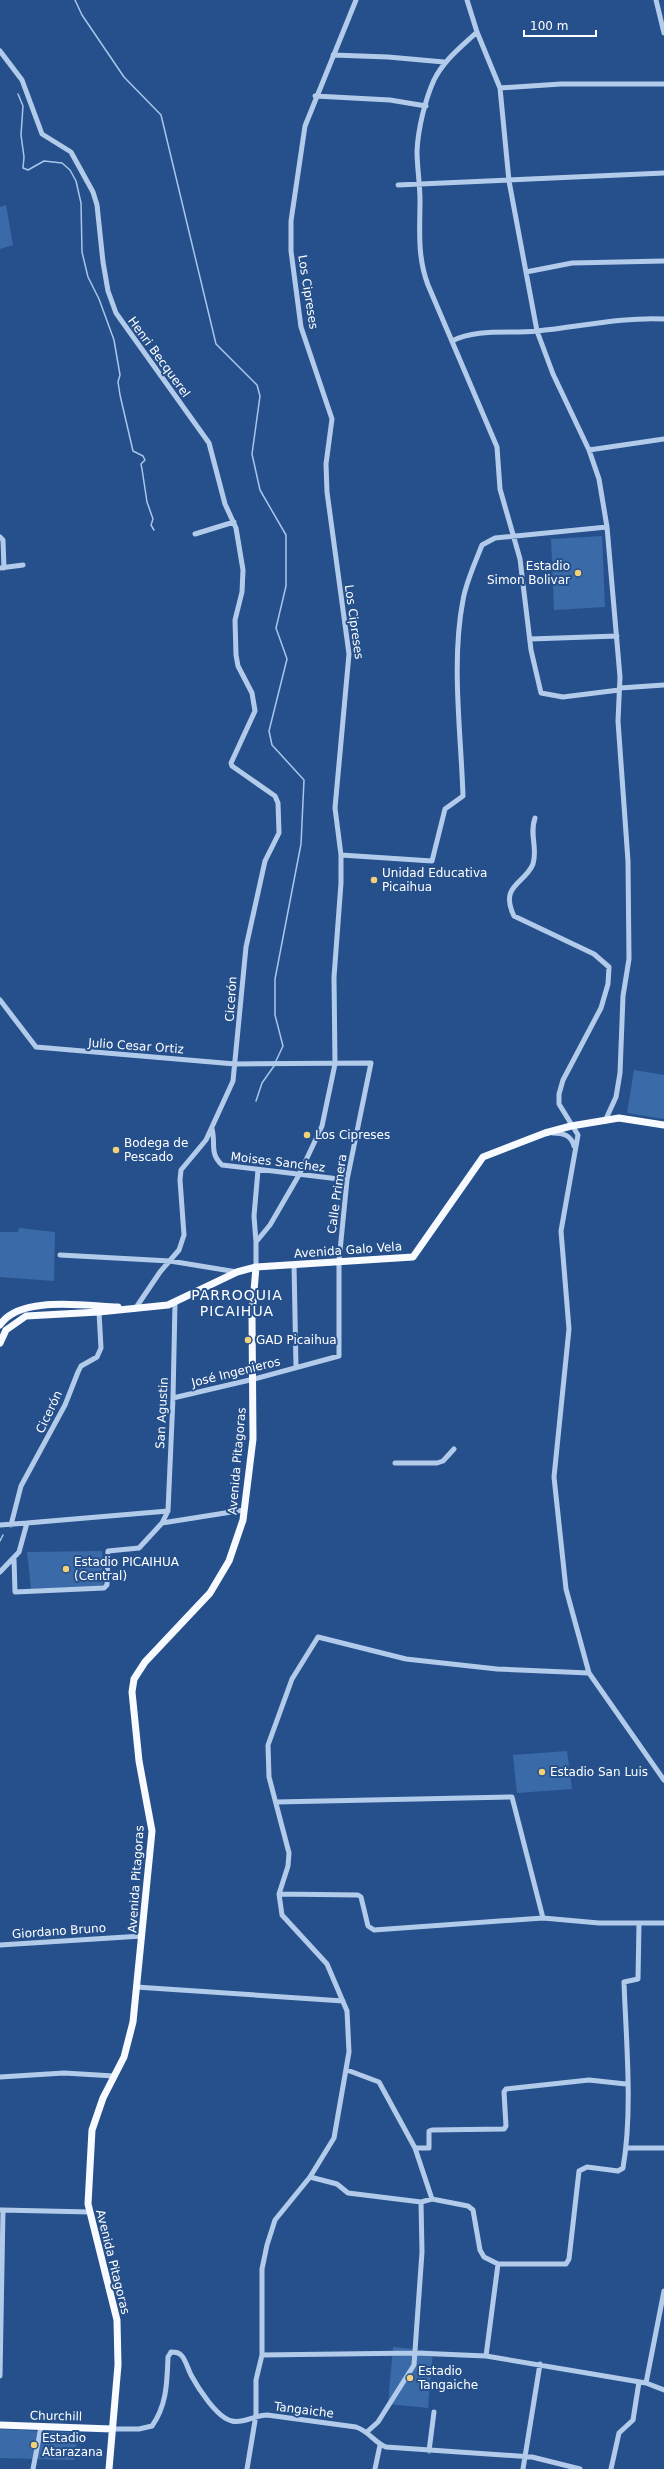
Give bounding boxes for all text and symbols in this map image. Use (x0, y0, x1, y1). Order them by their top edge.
scale bar (524, 12, 596, 38)
text: 100 m (530, 19, 568, 33)
street label: Los Cipreses (295, 254, 321, 330)
street label: Henri Becquerel (125, 314, 193, 400)
place label: Estadio Simon Bolivar (487, 559, 570, 587)
marker: Estadio Simon Bolivar (573, 568, 583, 578)
street label: Los Cipreses (342, 584, 366, 660)
place label: Unidad Educativa Picaihua (382, 866, 487, 894)
marker: Unidad Educativa Picaihua (369, 875, 379, 885)
street label: Cicerón (222, 976, 240, 1022)
street label: Julio Cesar Ortiz (87, 1036, 184, 1056)
place label: Los Cipreses (315, 1128, 390, 1142)
marker: Los Cipreses (302, 1130, 312, 1140)
place label: Bodega de Pescado (124, 1136, 188, 1164)
marker: Bodega de Pescado (111, 1145, 121, 1155)
street label: Moises Sanchez (230, 1149, 326, 1175)
street label: Calle Primera (324, 1153, 350, 1235)
street label: Avenida Galo Vela (294, 1239, 402, 1261)
district label: PARROQUIA PICAIHUA (191, 1287, 283, 1319)
place label: GAD Picaihua (256, 1333, 337, 1347)
marker: GAD Picaihua (243, 1335, 253, 1345)
street label: José Ingenieros (189, 1354, 282, 1390)
street label: San Agustin (153, 1377, 171, 1449)
street label: Cicerón (33, 1389, 65, 1435)
street label: Avenida Pitagoras (225, 1407, 249, 1515)
place label: Estadio PICAIHUA (Central) (74, 1555, 180, 1583)
marker: Estadio PICAIHUA (Central) (61, 1564, 71, 1574)
place label: Estadio San Luis (550, 1765, 648, 1779)
marker: Estadio San Luis (537, 1767, 547, 1777)
street label: Avenida Pitagoras (125, 1825, 147, 1933)
street label: Giordano Bruno (12, 1921, 106, 1941)
street label: Avenida Pitagoras (93, 2208, 133, 2316)
place label: Estadio Tangaiche (417, 2364, 478, 2392)
marker: Estadio Tangaiche (405, 2373, 415, 2383)
street label: Tangaiche (272, 2399, 335, 2421)
street label: Churchill (30, 2409, 82, 2423)
place label: Estadio Atarazana (42, 2431, 103, 2459)
marker: Estadio Atarazana (29, 2440, 39, 2450)

